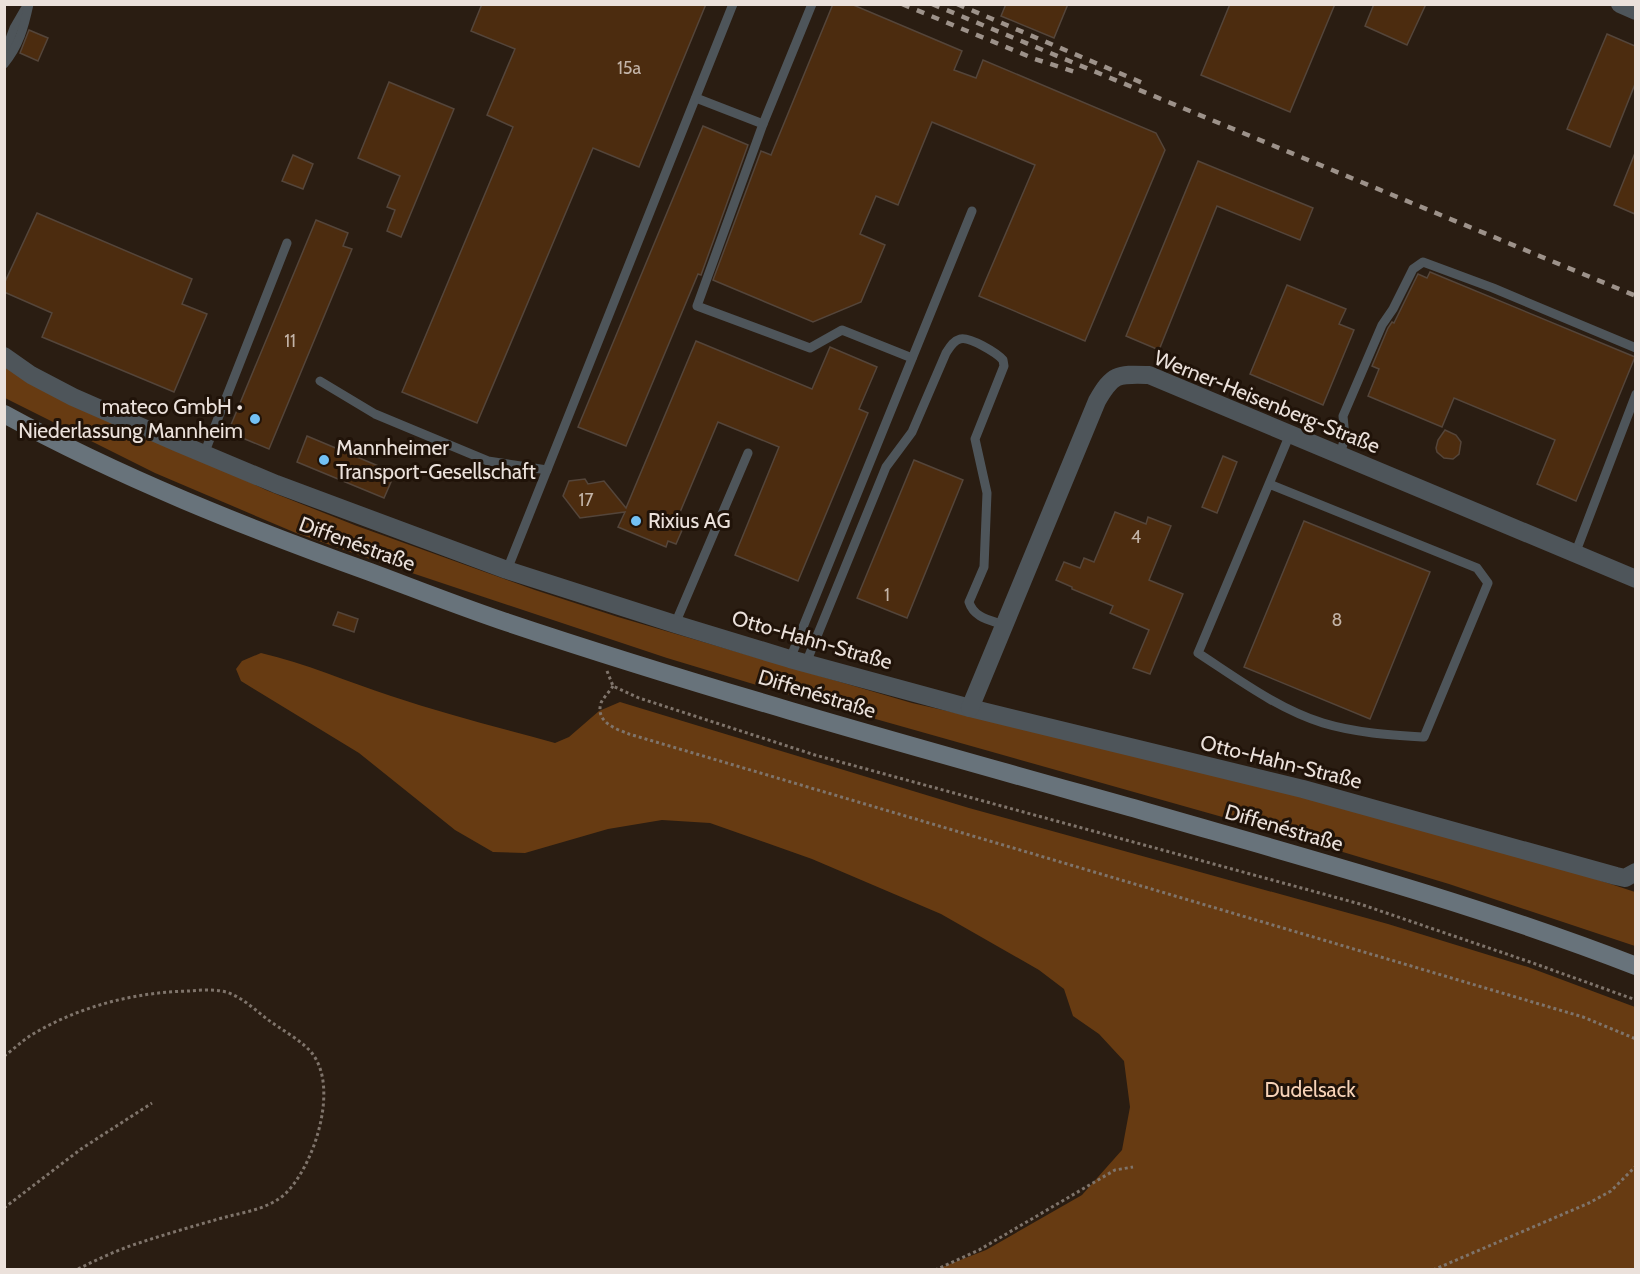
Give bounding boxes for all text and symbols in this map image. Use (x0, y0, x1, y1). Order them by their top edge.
house number: 15a (617, 57, 641, 79)
house number: 11 (284, 330, 296, 352)
street label: Werner-Heisenberg-Straße (1151, 345, 1384, 458)
place label: mateco GmbH • Niederlassung Mannheim (18, 394, 243, 443)
marker: mateco GmbH • Niederlassung Mannheim (248, 412, 262, 426)
place label: Mannheimer Transport-Gesellschaft (336, 435, 536, 484)
marker: Mannheimer Transport-Gesellschaft (317, 453, 331, 467)
house number: 17 (579, 489, 593, 511)
place label: Rixius AG (648, 508, 731, 533)
street label: Diffenéstraße (296, 511, 419, 576)
marker: Rixius AG (629, 514, 643, 528)
house number: 4 (1131, 526, 1141, 548)
house number: 1 (884, 584, 890, 606)
street label: Otto-Hahn-Straße (729, 605, 895, 674)
house number: 8 (1332, 609, 1342, 631)
street label: Diffenéstraße (755, 664, 879, 723)
street label: Otto-Hahn-Straße (1198, 729, 1365, 794)
street label: Diffenéstraße (1222, 799, 1346, 856)
park label: Dudelsack (1264, 1077, 1356, 1102)

